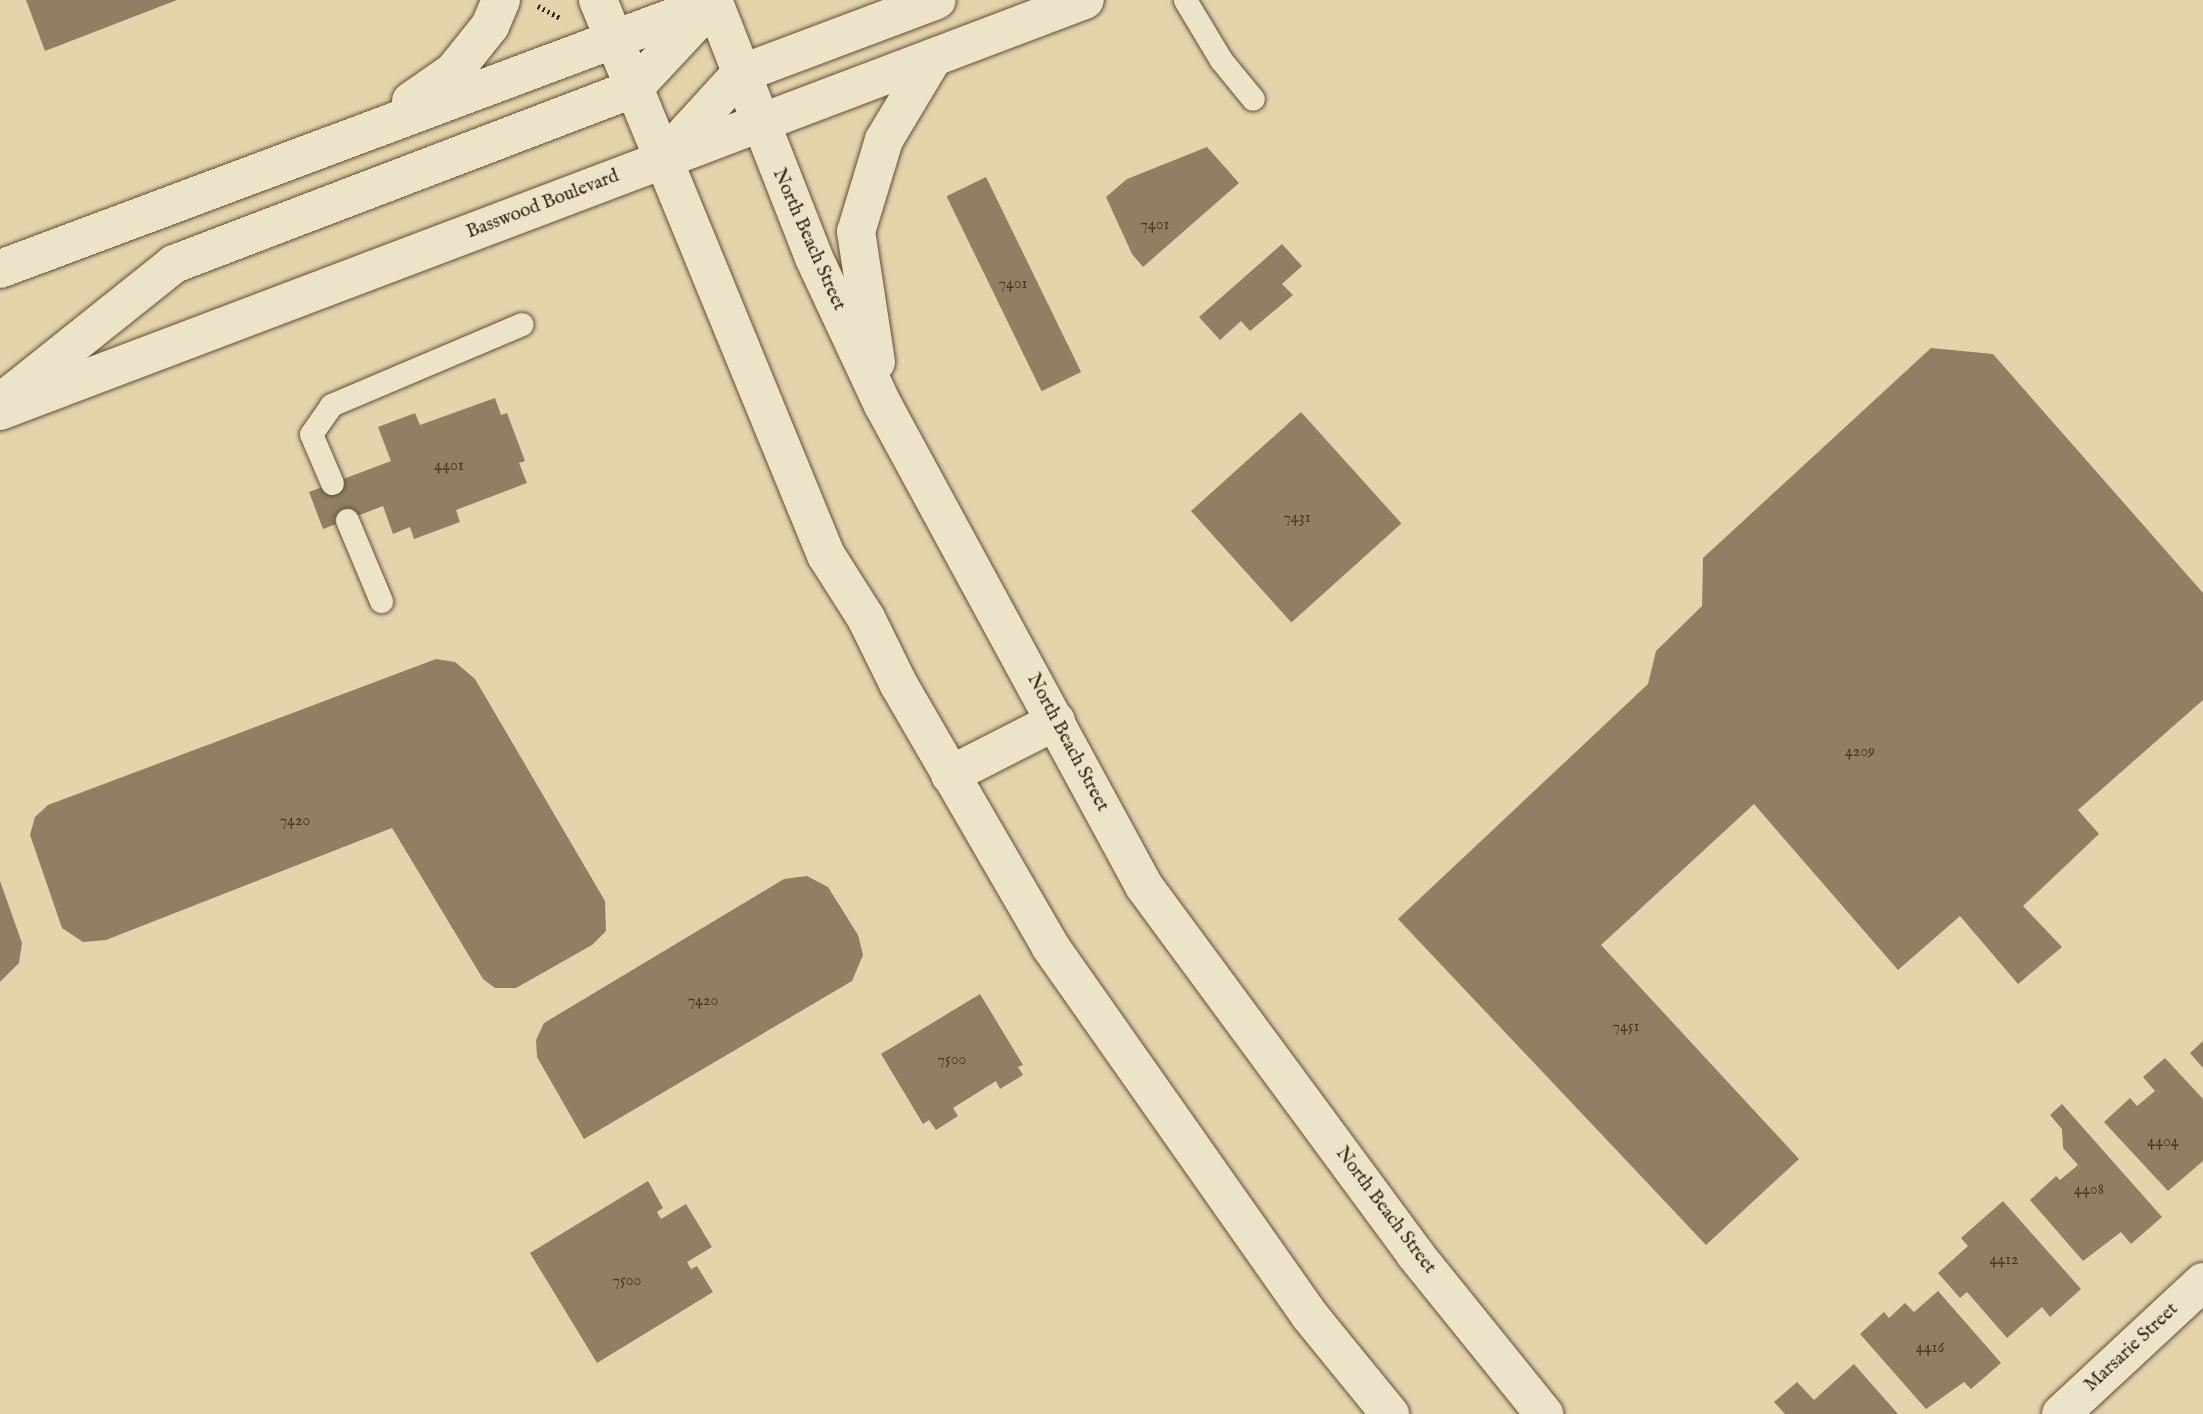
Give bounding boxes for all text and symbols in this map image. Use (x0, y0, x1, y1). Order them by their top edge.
street label: Basswood Boulevard (464, 165, 622, 245)
street label: North Beach Street (766, 165, 850, 315)
house number: 7401 (1140, 215, 1170, 235)
house number: 7401 (998, 274, 1028, 294)
house number: 4401 (434, 456, 464, 476)
house number: 7431 (1283, 508, 1311, 528)
street label: North Beach Street (1021, 670, 1113, 816)
house number: 4209 (1845, 742, 1875, 762)
house number: 7420 (280, 811, 310, 831)
house number: 7420 (688, 991, 718, 1011)
house number: 7451 (1613, 1017, 1639, 1037)
house number: 7500 (938, 1050, 966, 1070)
house number: 4404 (2147, 1132, 2179, 1152)
street label: North Beach Street (1330, 1143, 1440, 1279)
house number: 4408 (2074, 1180, 2104, 1200)
house number: 4412 (1989, 1250, 2019, 1270)
house number: 7500 (613, 1271, 641, 1291)
street label: Marsarie Street (2080, 1299, 2184, 1397)
house number: 4416 (1916, 1338, 1944, 1358)

